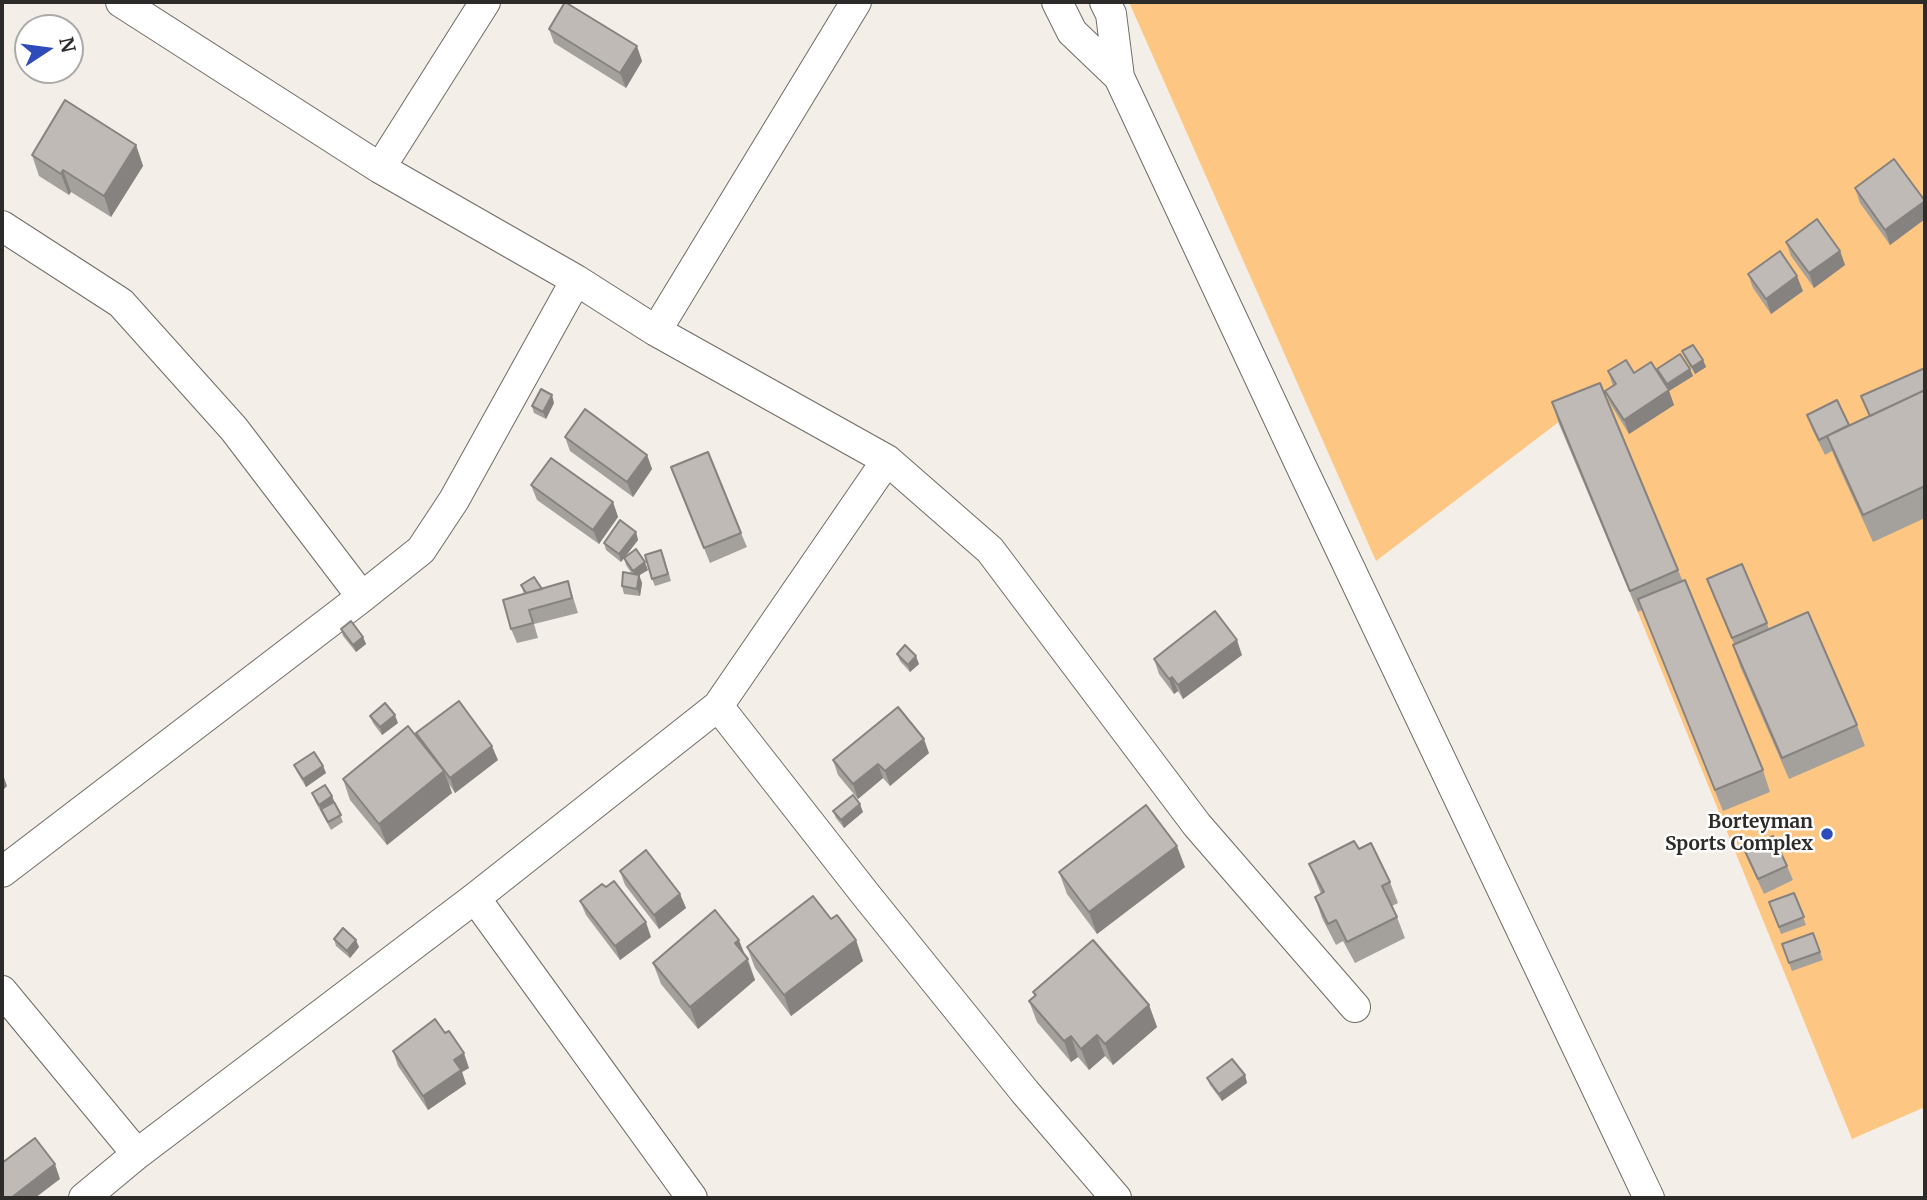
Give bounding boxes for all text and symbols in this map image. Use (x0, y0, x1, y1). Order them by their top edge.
north arrow (14, 14, 84, 84)
text: N (54, 35, 81, 55)
place label: Borteyman Sports Complex (1665, 812, 1813, 856)
marker: Borteyman Sports Complex (1819, 826, 1835, 842)

